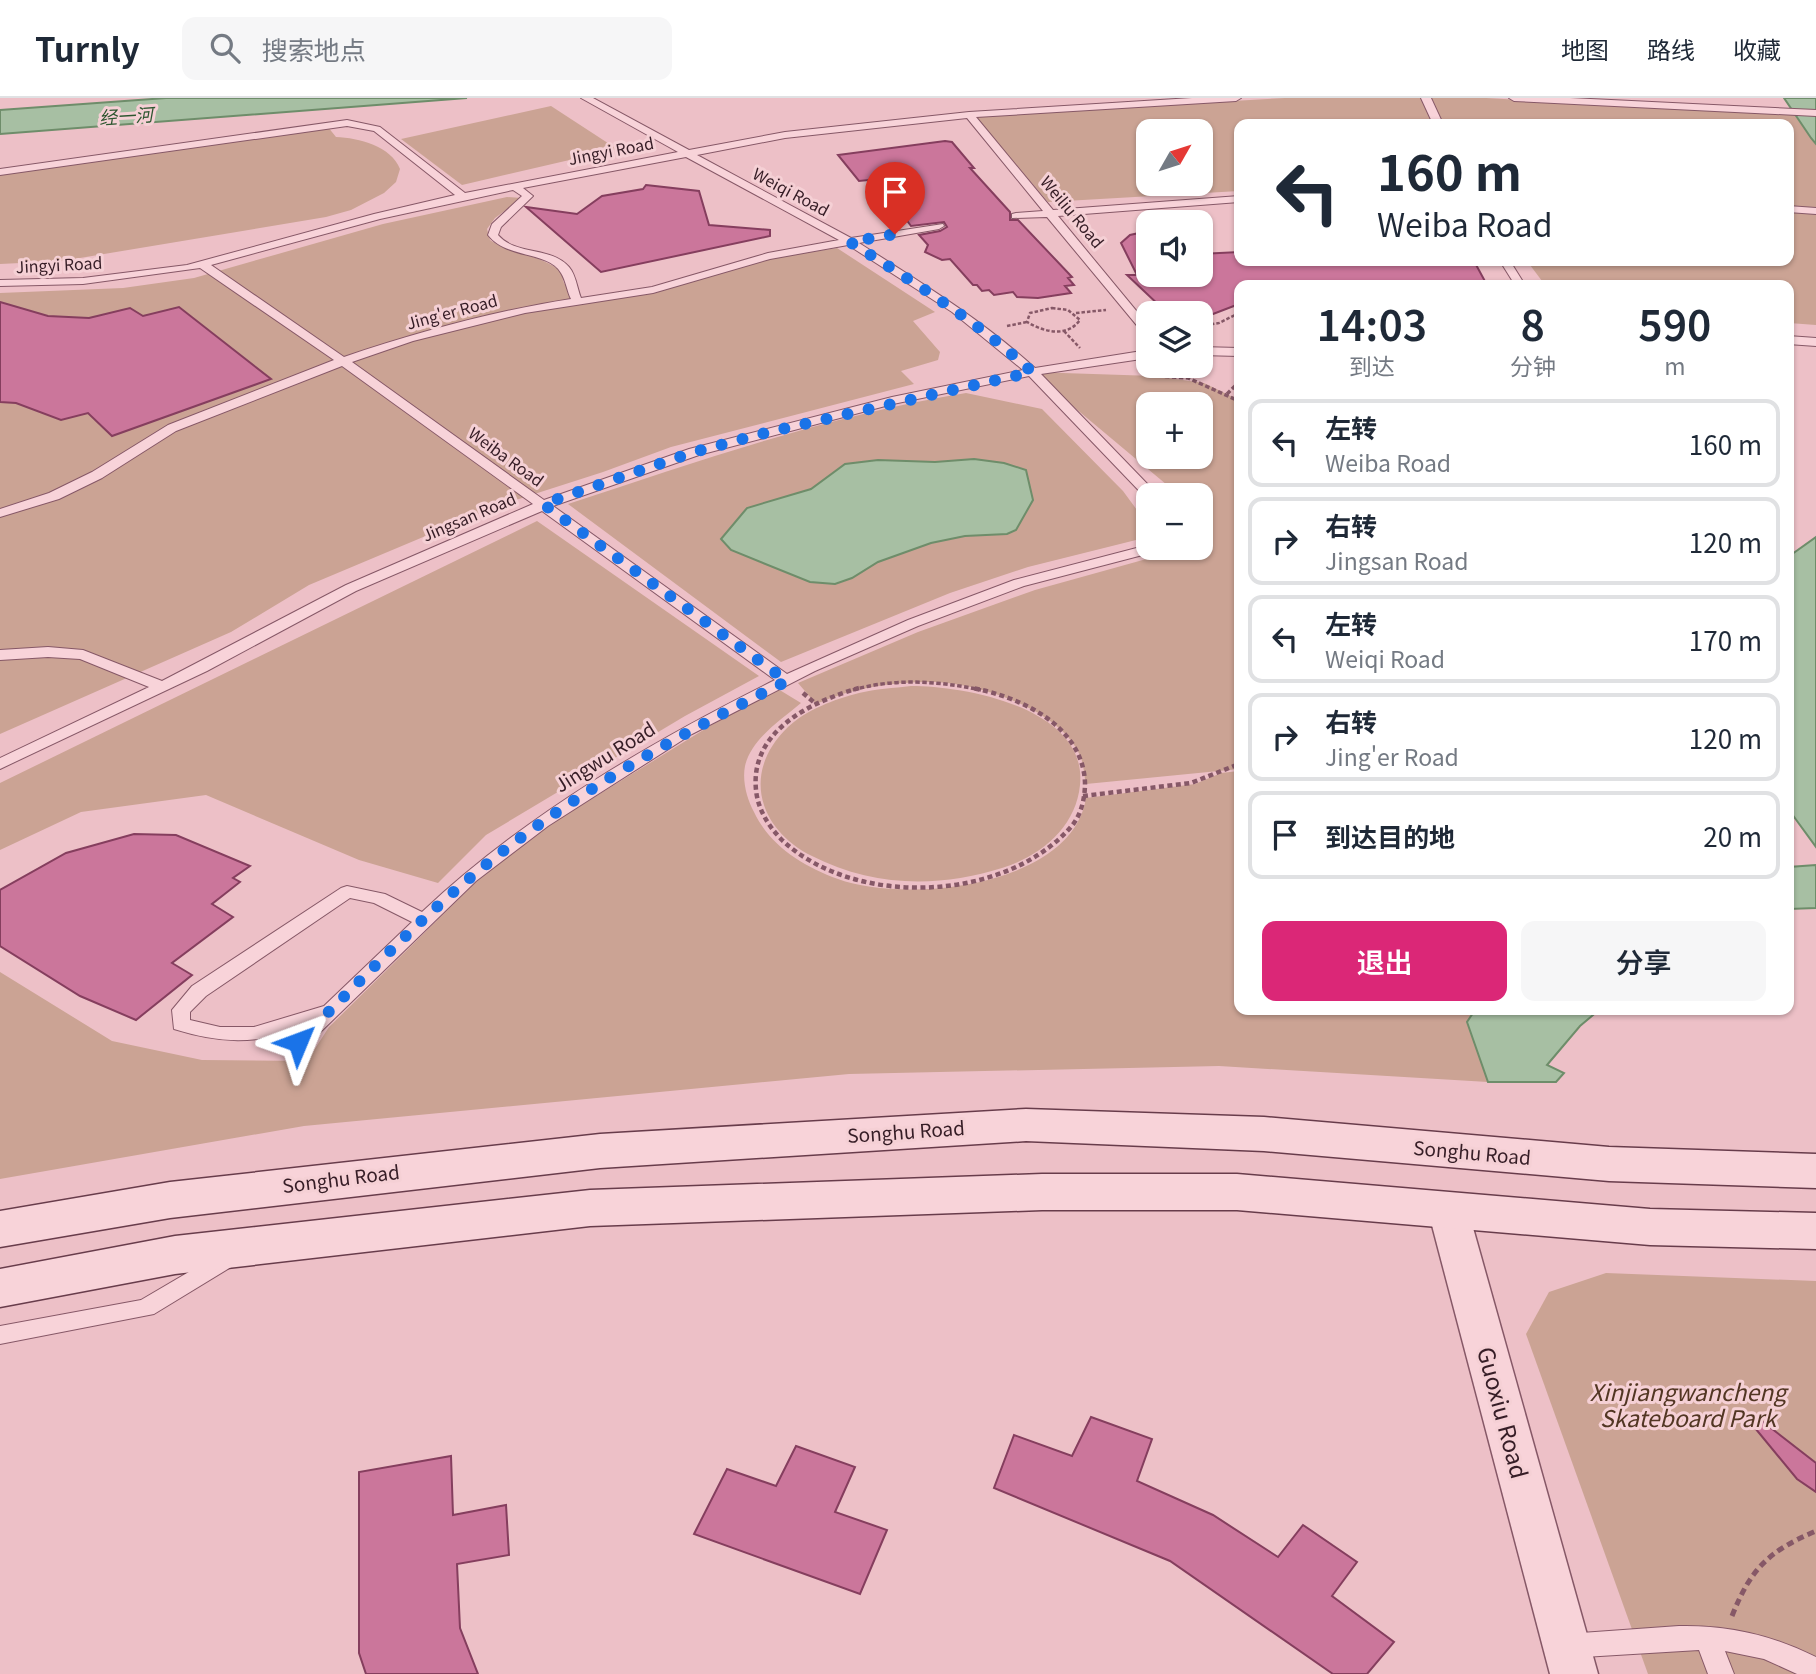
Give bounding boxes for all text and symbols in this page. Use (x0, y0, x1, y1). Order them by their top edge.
search box (182, 17, 672, 80)
text: Turnly (35, 24, 140, 72)
icon: search (206, 29, 244, 67)
text: 搜索地点 (262, 30, 366, 67)
text: 地图 (1561, 31, 1609, 66)
text: 路线 (1647, 31, 1695, 66)
text: 收藏 (1733, 31, 1781, 66)
water label: 经一河 (98, 100, 157, 130)
north arrow (1136, 119, 1213, 196)
map controls (1136, 119, 1213, 560)
street label: Jingyi Road (566, 130, 656, 170)
text: 160 m (1377, 134, 1522, 205)
icon: left (1262, 147, 1353, 238)
street label: Weiqi Road (749, 161, 834, 221)
pin (865, 162, 925, 234)
street label: Weiliu Road (1035, 170, 1110, 253)
icon: arrive (876, 173, 914, 211)
text: Weiba Road (1377, 200, 1552, 246)
button: sound (1136, 210, 1213, 287)
street label: Jingyi Road (15, 250, 103, 278)
street label: Jing'er Road (404, 287, 500, 335)
text: 14:03 (1317, 292, 1427, 353)
text: 8 (1521, 292, 1545, 353)
text: 590 (1638, 292, 1711, 353)
button: layers (1136, 301, 1213, 378)
text: 到达 (1349, 348, 1395, 382)
text: 分钟 (1510, 348, 1556, 382)
text: m (1664, 348, 1686, 382)
button: + (1136, 392, 1213, 469)
text: 左转 (1325, 408, 1377, 445)
street label: Weiba Road (464, 421, 549, 492)
icon: left (1266, 424, 1304, 462)
text: 160 m (1689, 425, 1762, 462)
text: Weiba Road (1325, 445, 1451, 479)
button: − (1136, 483, 1213, 560)
street label: Jingsan Road (418, 486, 519, 547)
text: 右转 (1325, 506, 1377, 543)
icon: right (1266, 522, 1304, 560)
text: 120 m (1689, 523, 1762, 560)
text: Jingsan Road (1325, 543, 1469, 577)
text: 左转 (1325, 604, 1377, 641)
icon: left (1266, 620, 1304, 658)
text: 170 m (1689, 621, 1762, 658)
text: Weiqi Road (1325, 641, 1445, 675)
text: 右转 (1325, 702, 1377, 739)
street label: Jingwu Road (549, 714, 660, 797)
icon: right (1266, 718, 1304, 756)
text: 120 m (1689, 719, 1762, 756)
text: Jing'er Road (1325, 739, 1459, 773)
icon: arrive (1266, 816, 1304, 854)
text: 到达目的地 (1325, 817, 1455, 854)
text: 20 m (1703, 817, 1762, 854)
button: 退出 (1262, 921, 1507, 1001)
button: 分享 (1521, 921, 1766, 1001)
position arrow (261, 1005, 335, 1079)
street label: Songhu Road (846, 1113, 966, 1148)
street label: Songhu Road (1412, 1133, 1532, 1170)
street label: Songhu Road (281, 1157, 401, 1198)
street label: Guoxiu Road (1470, 1343, 1538, 1482)
park label: Xinjiangwancheng Skateboard Park (1590, 1374, 1789, 1434)

